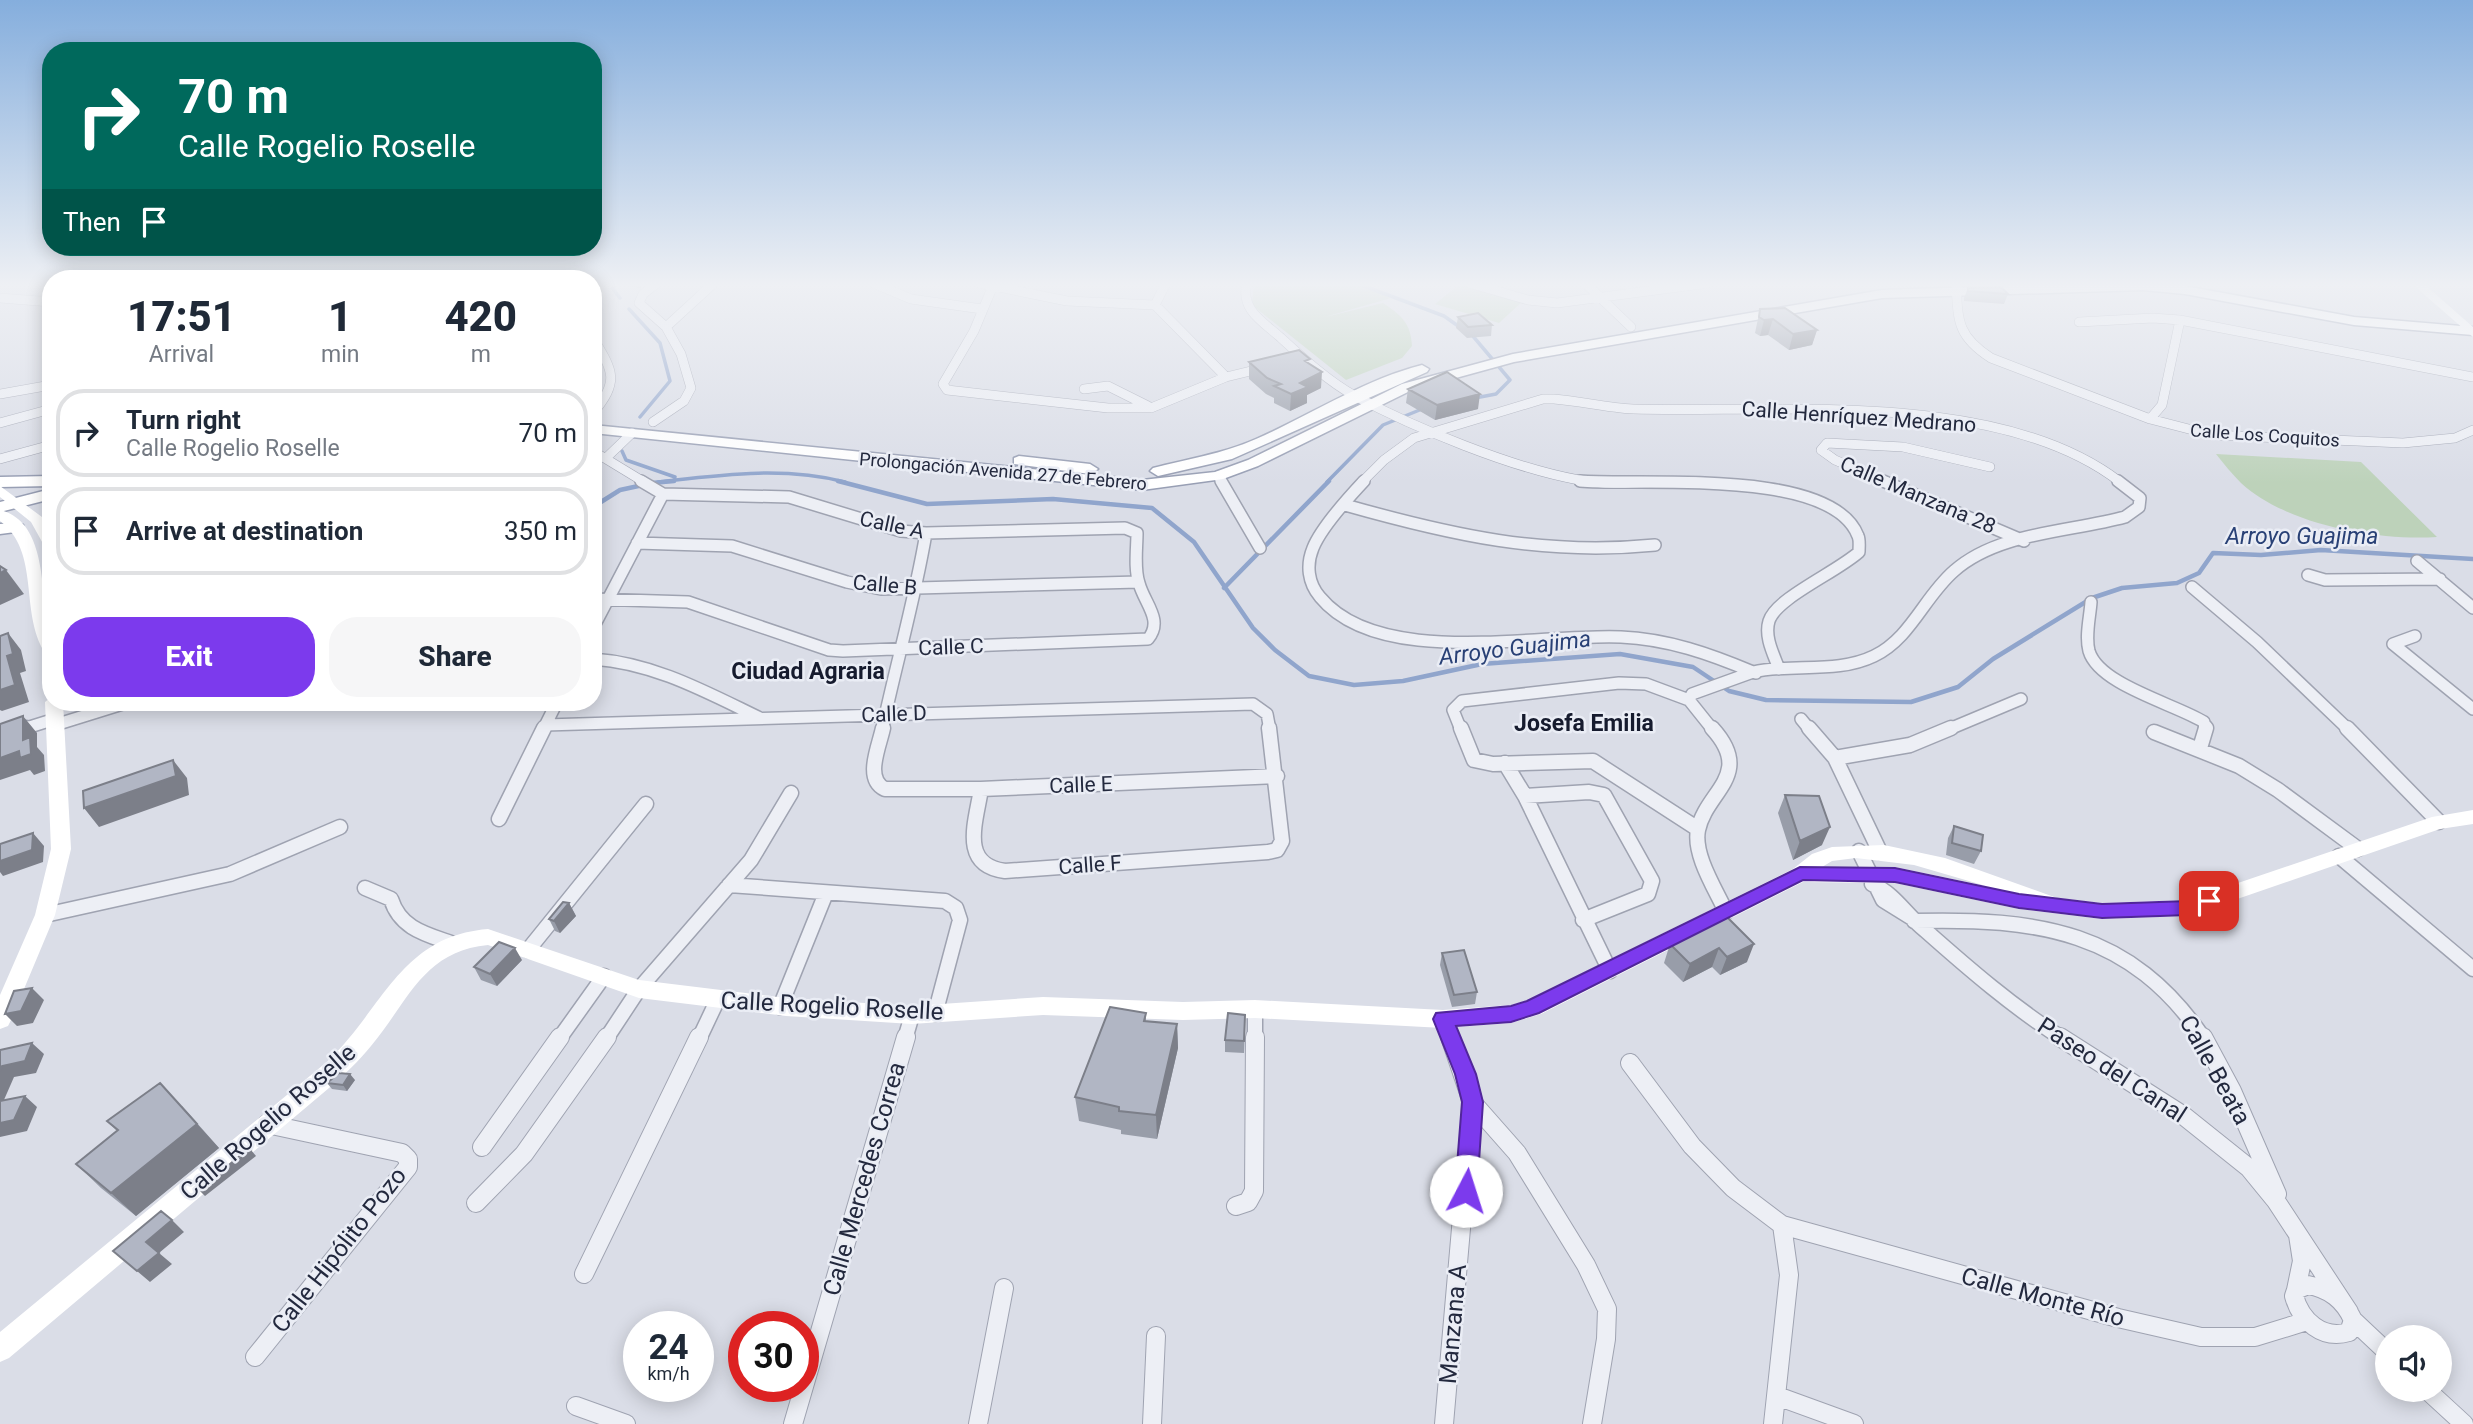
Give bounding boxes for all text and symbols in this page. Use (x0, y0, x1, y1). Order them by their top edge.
text: 70 m (178, 68, 289, 125)
icon: right (63, 70, 154, 161)
text: Calle Rogelio Roselle (178, 127, 475, 165)
icon: arrive (135, 203, 173, 241)
text: Then (63, 207, 121, 237)
text: 17:51 (127, 292, 236, 341)
text: 1 (328, 292, 352, 341)
text: 420 (444, 292, 517, 341)
text: Arrival (149, 341, 214, 368)
text: min (321, 341, 359, 368)
text: m (471, 341, 491, 368)
street label: Calle Henríquez Medrano (1741, 397, 1977, 437)
text: Turn right (126, 405, 241, 435)
icon: right (67, 414, 105, 452)
text: 70 m (519, 418, 577, 448)
street label: Calle Los Coquitos (2190, 419, 2340, 451)
text: Calle Rogelio Roselle (126, 435, 340, 462)
street label: Prolongación Avenida 27 de Febrero (858, 448, 1148, 494)
street label: Calle Manzana 28 (1837, 451, 1999, 539)
street label: Calle A (858, 506, 927, 544)
icon: arrive (67, 512, 105, 550)
text: Arrive at destination (126, 516, 363, 546)
text: 350 m (504, 516, 577, 546)
water label: Arroyo Guajima (2225, 523, 2378, 550)
street label: Calle B (852, 570, 918, 600)
button: Exit (63, 617, 315, 697)
button: Share (329, 617, 581, 697)
water label: Arroyo Guajima (1437, 625, 1593, 671)
street label: Calle C (918, 634, 984, 660)
district label: Ciudad Agraria (731, 658, 885, 685)
street label: Calle D (861, 701, 927, 727)
district label: Josefa Emilia (1514, 710, 1654, 737)
street label: Calle E (1049, 772, 1113, 798)
street label: Calle F (1058, 851, 1122, 879)
pin (2179, 871, 2239, 931)
icon: arrive (2190, 882, 2228, 920)
street label: Calle Rogelio Roselle (720, 986, 944, 1026)
street label: Calle Beata (2174, 1010, 2256, 1130)
street label: Paseo del Canal (2032, 1012, 2192, 1128)
street label: Calle Rogelio Roselle (175, 1038, 361, 1206)
street label: Calle Mercedes Correa (817, 1059, 911, 1299)
position arrow (1429, 1154, 1503, 1228)
street label: Calle Hipólito Pozo (266, 1162, 412, 1338)
street label: Calle Monte Río (1958, 1262, 2128, 1332)
street label: Manzana A (1434, 1263, 1472, 1385)
speed limit sign: 30 (728, 1311, 819, 1402)
map controls (2375, 1325, 2452, 1402)
button: sound (2375, 1325, 2452, 1402)
text: 24 (648, 1327, 689, 1368)
text: km/h (647, 1363, 690, 1384)

